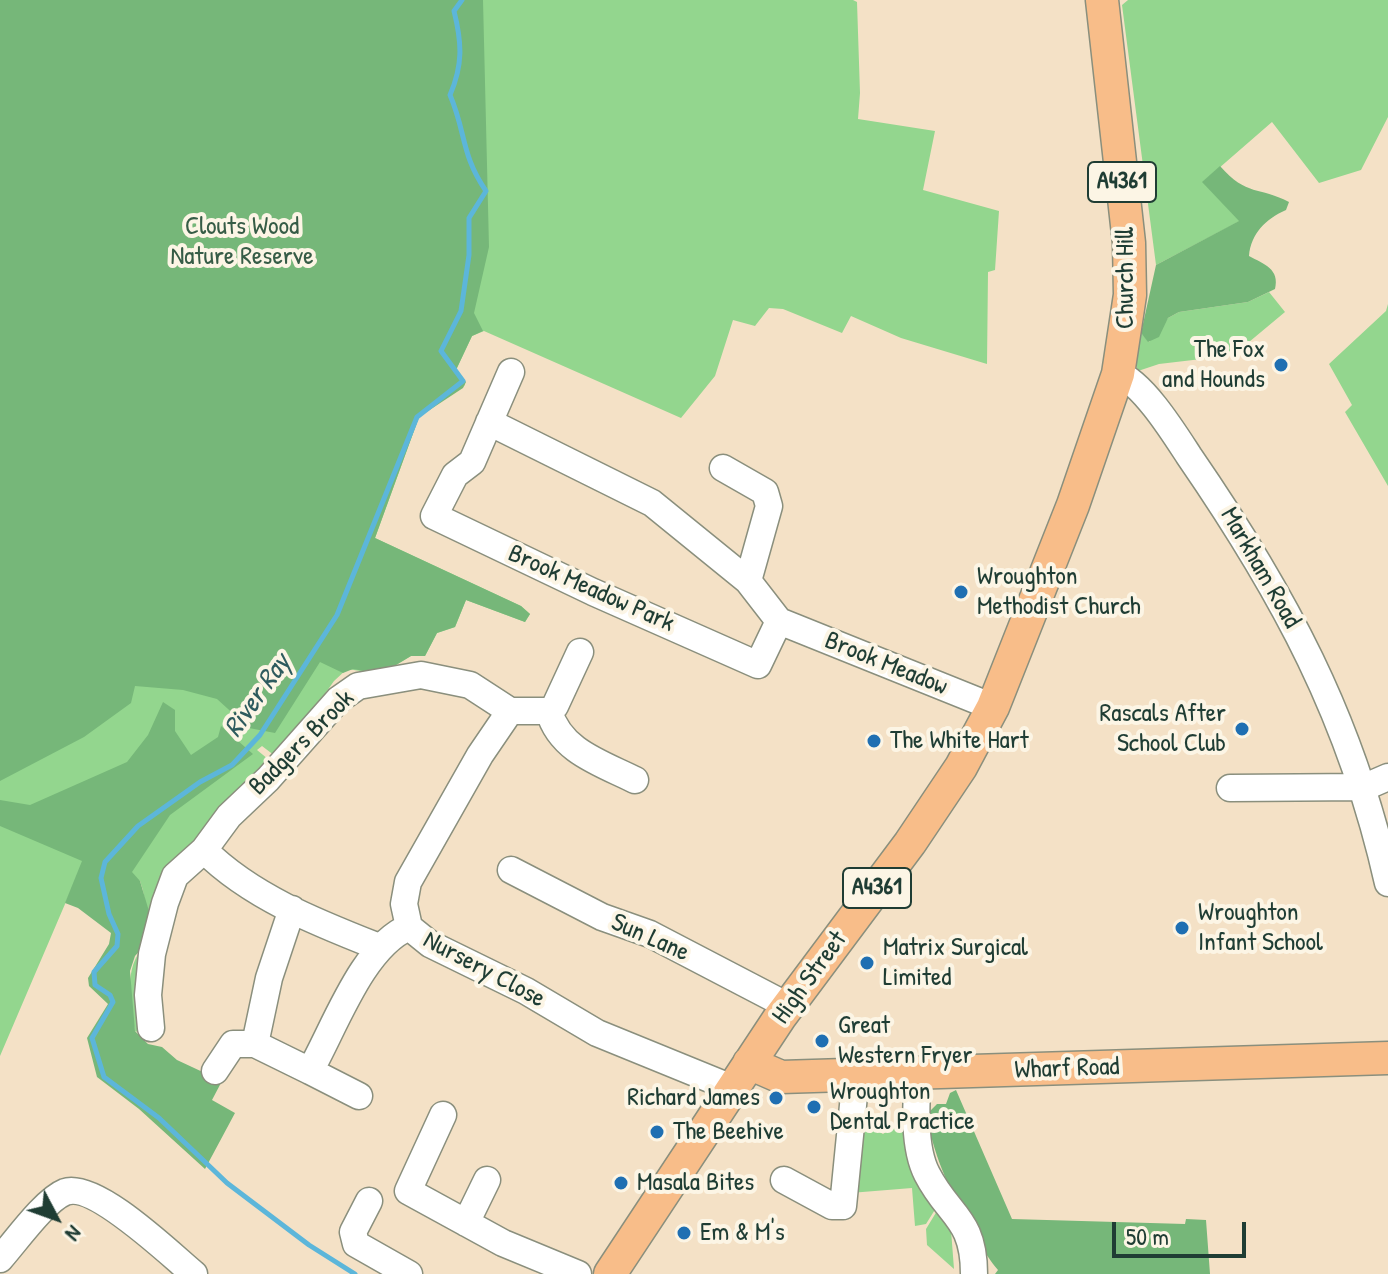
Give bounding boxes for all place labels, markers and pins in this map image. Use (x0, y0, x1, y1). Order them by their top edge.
place label: The Fox and Hounds (1162, 334, 1265, 396)
marker: The Fox and Hounds (1272, 356, 1290, 374)
place label: Wroughton Methodist Church (977, 561, 1141, 622)
marker: Wroughton Methodist Church (952, 583, 970, 601)
place label: Rascals After School Club (1099, 698, 1226, 760)
marker: Rascals After School Club (1233, 720, 1251, 738)
place label: The White Hart (890, 725, 1029, 757)
marker: The White Hart (865, 732, 883, 750)
place label: Wroughton Infant School (1198, 897, 1323, 958)
marker: Wroughton Infant School (1173, 919, 1191, 937)
place label: Matrix Surgical Limited (883, 932, 1028, 994)
marker: Matrix Surgical Limited (858, 954, 876, 972)
place label: Great Western Fryer (838, 1010, 973, 1072)
marker: Great Western Fryer (813, 1032, 831, 1050)
place label: Wroughton Dental Practice (830, 1076, 974, 1138)
place label: Richard James (627, 1082, 760, 1114)
marker: Richard James (767, 1089, 785, 1107)
marker: Wroughton Dental Practice (805, 1098, 823, 1116)
place label: The Beehive (673, 1116, 784, 1148)
marker: The Beehive (648, 1123, 666, 1141)
place label: Masala Bites (637, 1167, 754, 1199)
marker: Masala Bites (612, 1174, 630, 1192)
place label: Em & M's (700, 1217, 785, 1249)
marker: Em & M's (675, 1224, 693, 1242)

